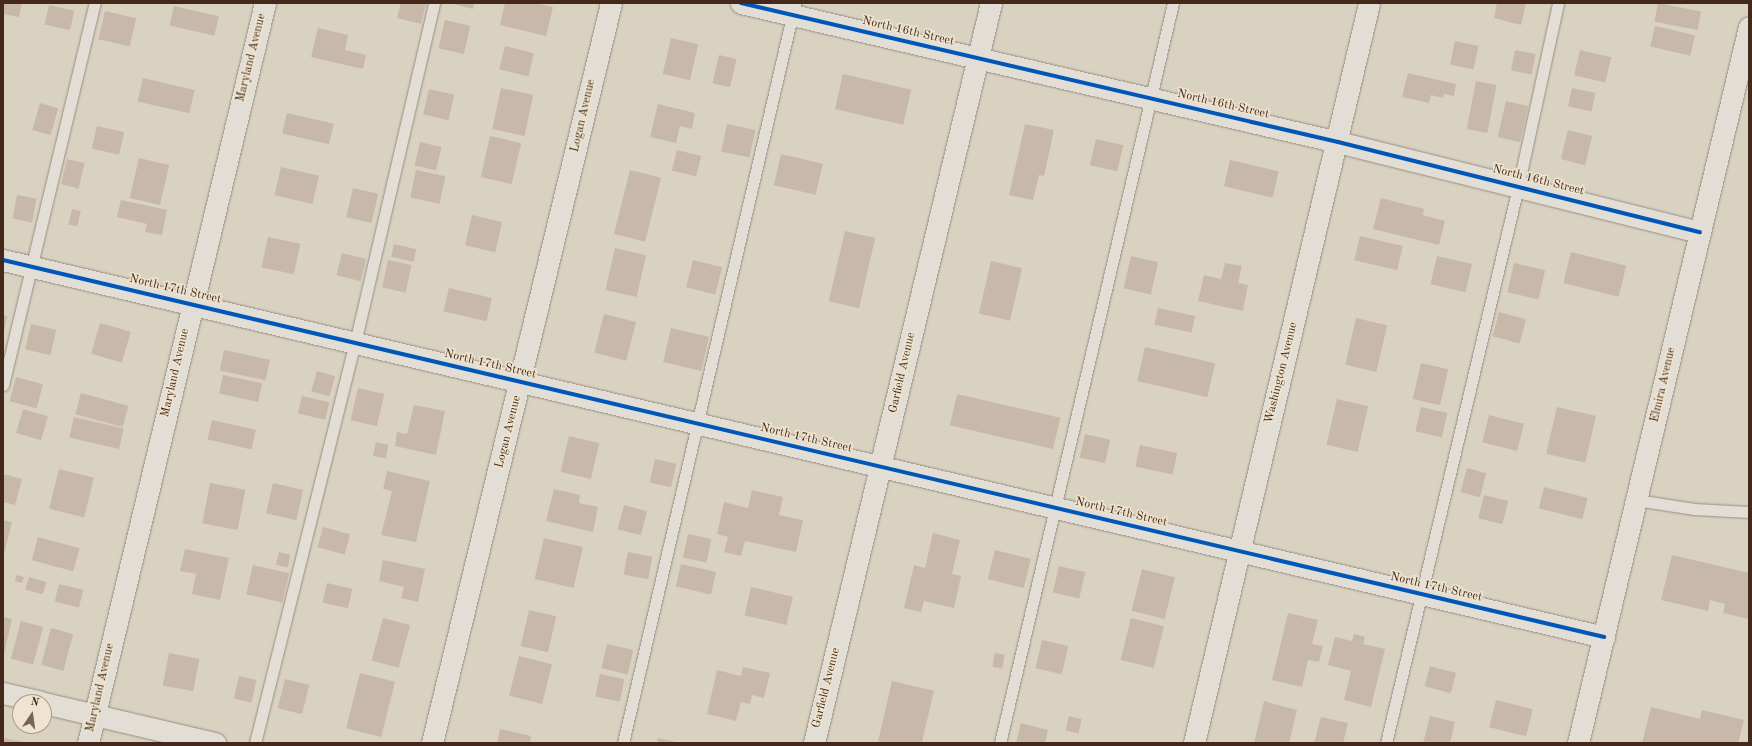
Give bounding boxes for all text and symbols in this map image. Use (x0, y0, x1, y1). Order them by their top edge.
street label: Maryland Avenue (234, 12, 270, 104)
street label: North 16th Street (861, 14, 955, 50)
street label: Logan Avenue (569, 78, 599, 154)
street label: North 16th Street (1176, 87, 1270, 123)
street label: North 16th Street (1491, 163, 1585, 199)
street label: North 17th Street (128, 272, 222, 308)
street label: Washington Avenue (1262, 321, 1302, 425)
street label: Maryland Avenue (159, 327, 193, 419)
street label: Garfield Avenue (887, 331, 919, 415)
street label: Elmira Avenue (1648, 346, 1680, 424)
street label: North 17th Street (443, 347, 537, 383)
street label: Logan Avenue (493, 394, 525, 470)
street label: North 17th Street (759, 421, 853, 457)
street label: North 17th Street (1074, 495, 1168, 531)
street label: North 17th Street (1389, 570, 1483, 606)
street label: Maryland Avenue (84, 642, 118, 734)
street label: Garfield Avenue (810, 646, 844, 730)
north arrow (12, 694, 52, 734)
text: N (29, 696, 40, 709)

